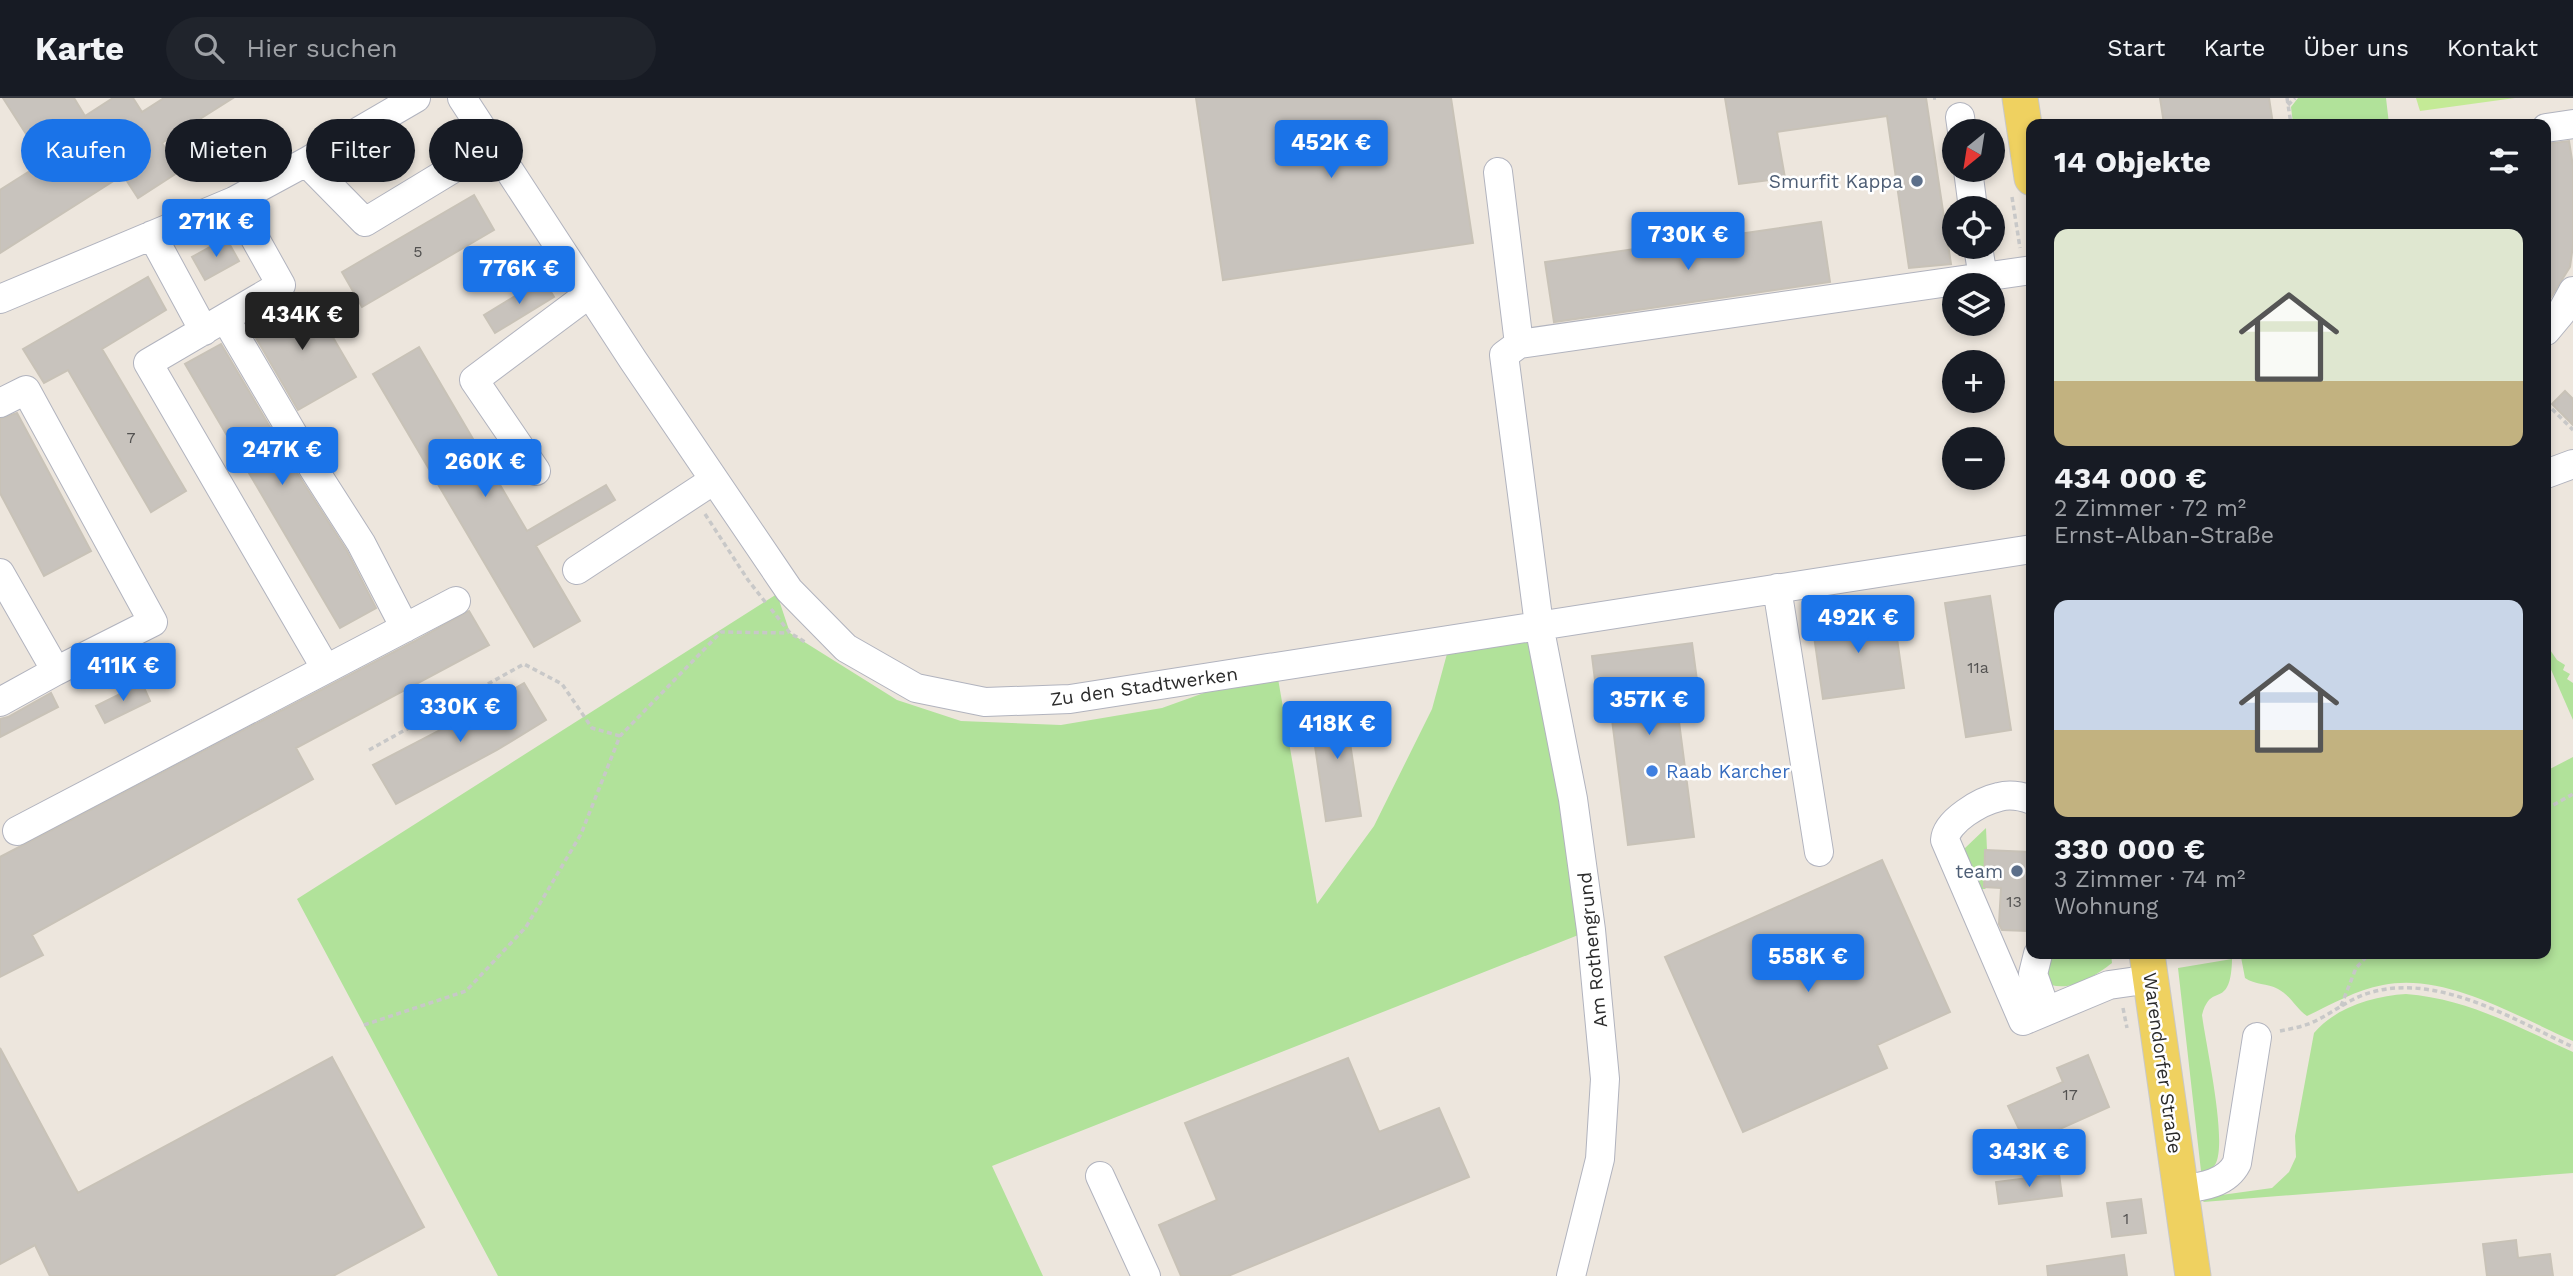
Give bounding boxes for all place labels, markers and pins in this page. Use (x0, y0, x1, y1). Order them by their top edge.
pin: 452K € (1274, 120, 1388, 180)
place label: Smurfit Kappa (1769, 170, 1903, 193)
marker: Smurfit Kappa (1909, 173, 1925, 189)
pin: 271K € (159, 200, 273, 259)
pin: 730K € (1631, 212, 1745, 272)
pin: 776K € (462, 246, 576, 306)
pin: 434K € (245, 292, 359, 352)
pin: 247K € (225, 428, 339, 487)
pin: 260K € (428, 440, 542, 499)
pin: 492K € (1801, 596, 1915, 655)
pin: 411K € (66, 644, 180, 703)
pin: 357K € (1592, 678, 1706, 737)
pin: 330K € (403, 684, 517, 744)
pin: 418K € (1280, 702, 1394, 761)
place label: Raab Karcher (1666, 760, 1790, 783)
marker: Raab Karcher (1644, 763, 1660, 779)
place label: team (1955, 860, 2003, 883)
marker: team (2009, 863, 2025, 879)
pin: 558K € (1751, 934, 1865, 994)
pin: 343K € (1972, 1130, 2086, 1189)

